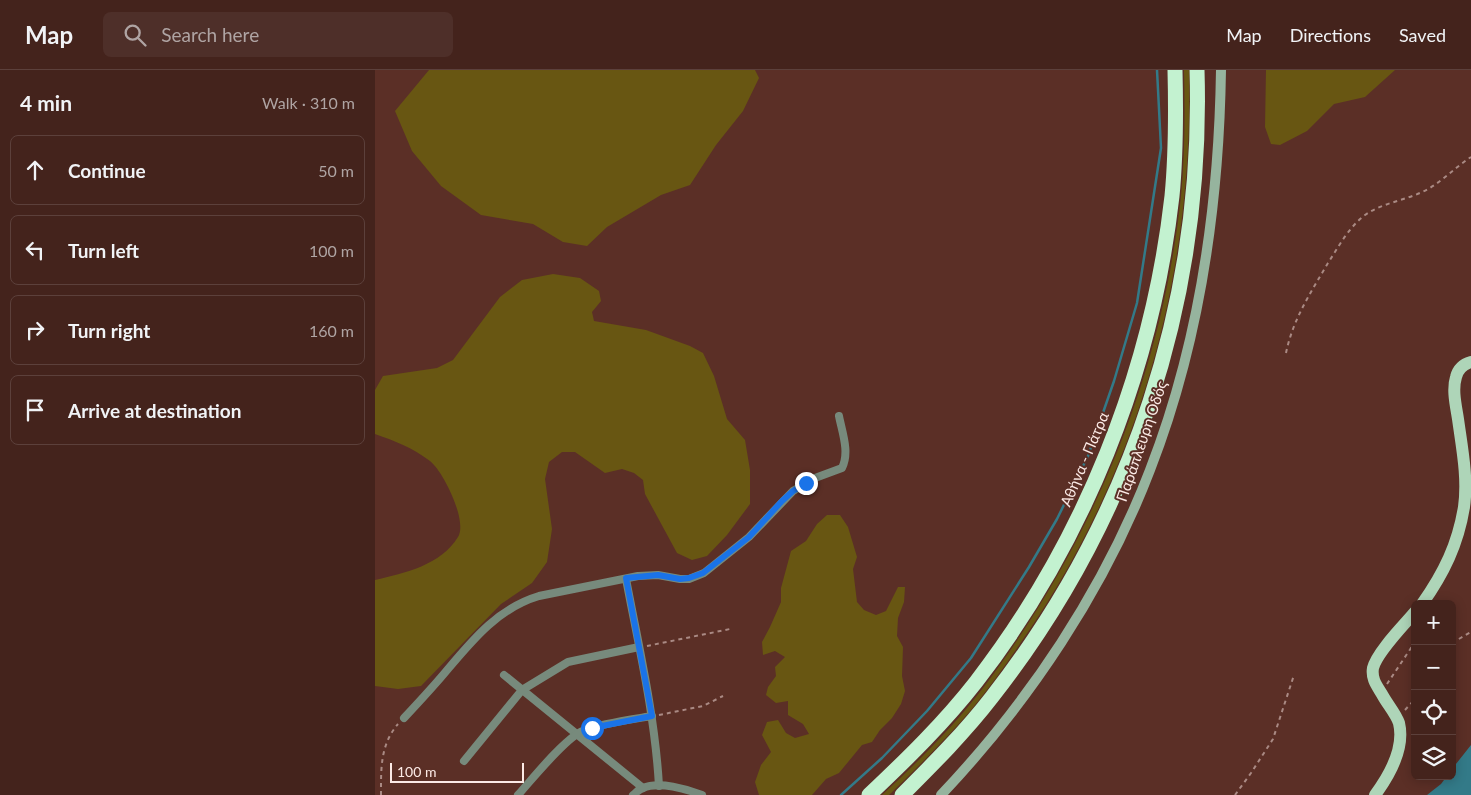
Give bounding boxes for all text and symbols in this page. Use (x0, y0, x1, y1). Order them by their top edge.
search box (103, 12, 453, 57)
text: Map (25, 20, 73, 49)
icon: search (121, 21, 149, 49)
text: Search here (161, 23, 259, 46)
text: Map (1226, 24, 1262, 46)
text: Directions (1290, 24, 1371, 46)
text: Saved (1399, 24, 1446, 46)
text: 4 min (20, 90, 72, 115)
text: Walk · 310 m (262, 93, 355, 112)
icon: ahead (21, 156, 49, 184)
text: Continue (68, 159, 146, 182)
text: 50 m (318, 161, 354, 180)
icon: left (21, 236, 49, 264)
text: Turn left (68, 239, 139, 262)
text: 100 m (309, 241, 354, 260)
icon: right (21, 316, 49, 344)
text: Turn right (68, 319, 150, 342)
text: 160 m (309, 321, 354, 340)
street label: Παράπλευρη Οδός (1112, 378, 1170, 504)
icon: arrive (21, 396, 49, 424)
text: Arrive at destination (68, 399, 241, 422)
street label: Αθήνα - Πάτρα (1056, 409, 1112, 509)
route end (795, 472, 818, 495)
map controls (1411, 600, 1456, 780)
button: + (1411, 600, 1456, 645)
button: − (1411, 645, 1456, 690)
button: locate (1411, 690, 1456, 735)
route start (581, 717, 604, 740)
button: layers (1411, 735, 1456, 780)
scale bar (390, 760, 524, 783)
text: 100 m (397, 763, 436, 780)

